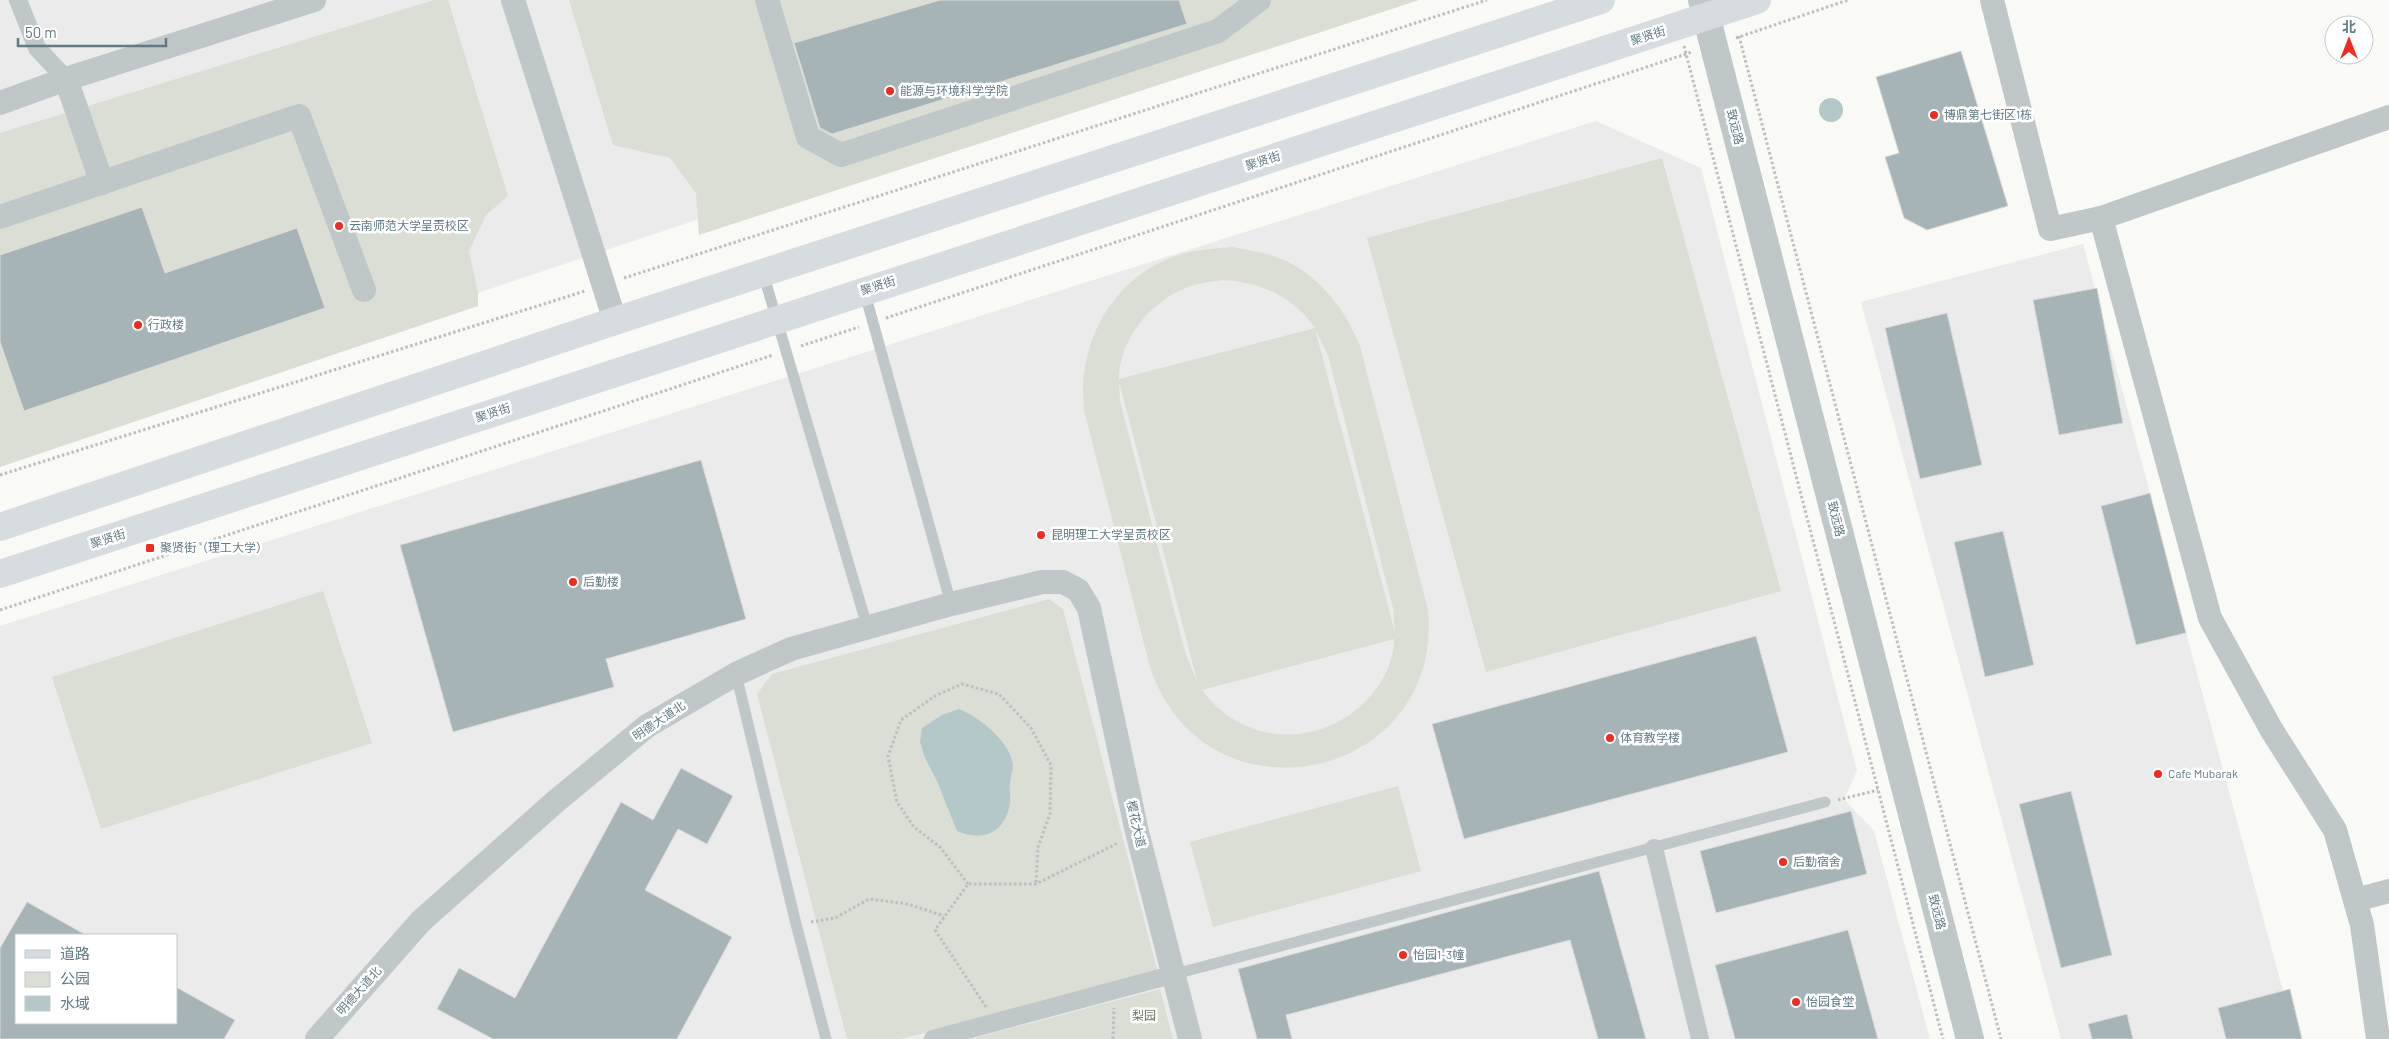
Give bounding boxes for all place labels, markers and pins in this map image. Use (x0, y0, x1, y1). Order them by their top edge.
place label: 能源与环境科学学院 (900, 83, 1008, 97)
marker: 能源与环境科学学院 (884, 85, 896, 97)
place label: 博鼎第七街区1栋 (1944, 107, 2032, 121)
marker: 博鼎第七街区1栋 (1928, 109, 1940, 121)
place label: 云南师范大学呈贡校区 (349, 218, 469, 232)
marker: 云南师范大学呈贡校区 (333, 220, 345, 232)
place label: 行政楼 (148, 317, 184, 331)
marker: 行政楼 (132, 319, 144, 331)
place label: 昆明理工大学呈贡校区 (1051, 527, 1171, 541)
marker: 昆明理工大学呈贡校区 (1035, 529, 1047, 541)
place label: 聚贤街（理工大学） (160, 540, 268, 554)
marker: 聚贤街（理工大学） (144, 542, 156, 554)
place label: 后勤楼 (583, 574, 619, 588)
marker: 后勤楼 (567, 576, 579, 588)
place label: 体育教学楼 (1620, 730, 1680, 744)
marker: 体育教学楼 (1604, 732, 1616, 744)
place label: Cafe Mubarak (2168, 766, 2238, 780)
marker: Cafe Mubarak (2152, 768, 2164, 780)
place label: 后勤宿舍 (1793, 854, 1841, 868)
marker: 后勤宿舍 (1777, 856, 1789, 868)
place label: 怡园1-3幢 (1413, 947, 1464, 961)
marker: 怡园1-3幢 (1397, 949, 1409, 961)
place label: 怡园食堂 (1806, 994, 1854, 1008)
marker: 怡园食堂 (1790, 996, 1802, 1008)

